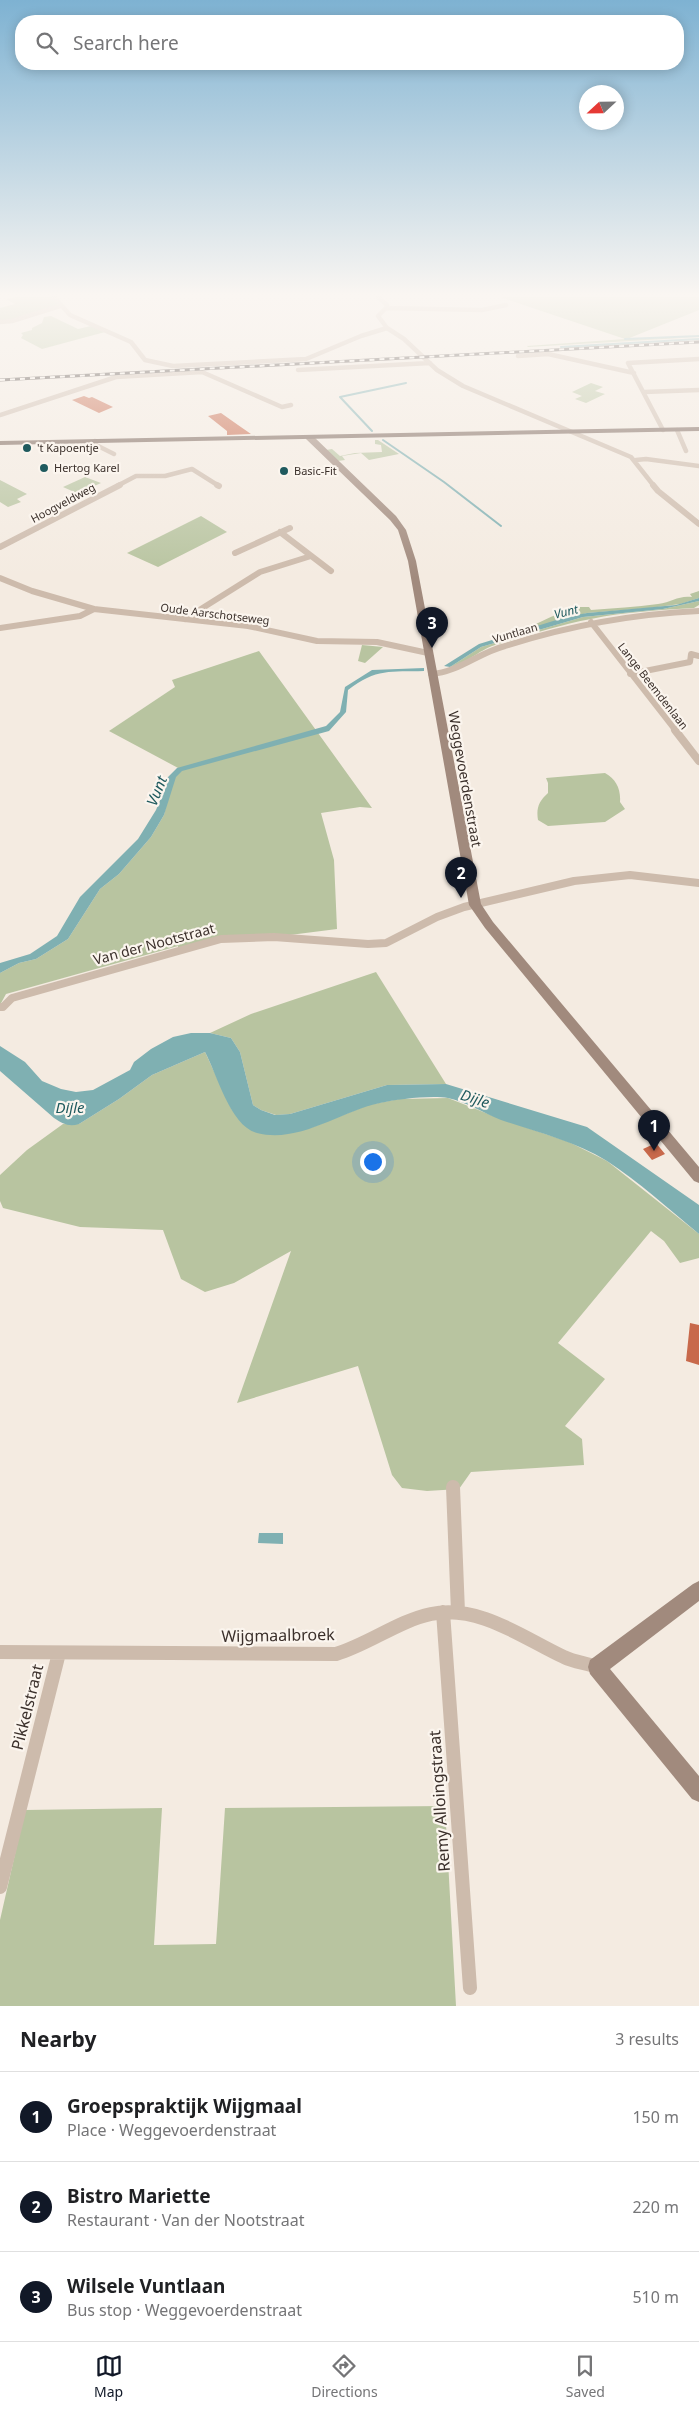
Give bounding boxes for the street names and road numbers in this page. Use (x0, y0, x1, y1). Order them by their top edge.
street label: Hoogveldweg (28, 479, 98, 526)
street label: Oude Aarschotseweg (160, 599, 270, 628)
street label: Vuntlaan (491, 619, 539, 646)
street label: Lange Beemdenlaan (615, 639, 692, 732)
street label: Weggevoerdenstraat (444, 709, 487, 848)
street label: Van der Nootstraat (91, 918, 217, 969)
street label: Wijgmaalbroek (221, 1623, 335, 1647)
street label: Pikkelstraat (6, 1662, 48, 1752)
street label: Remy Alloingstraat (423, 1729, 455, 1872)

